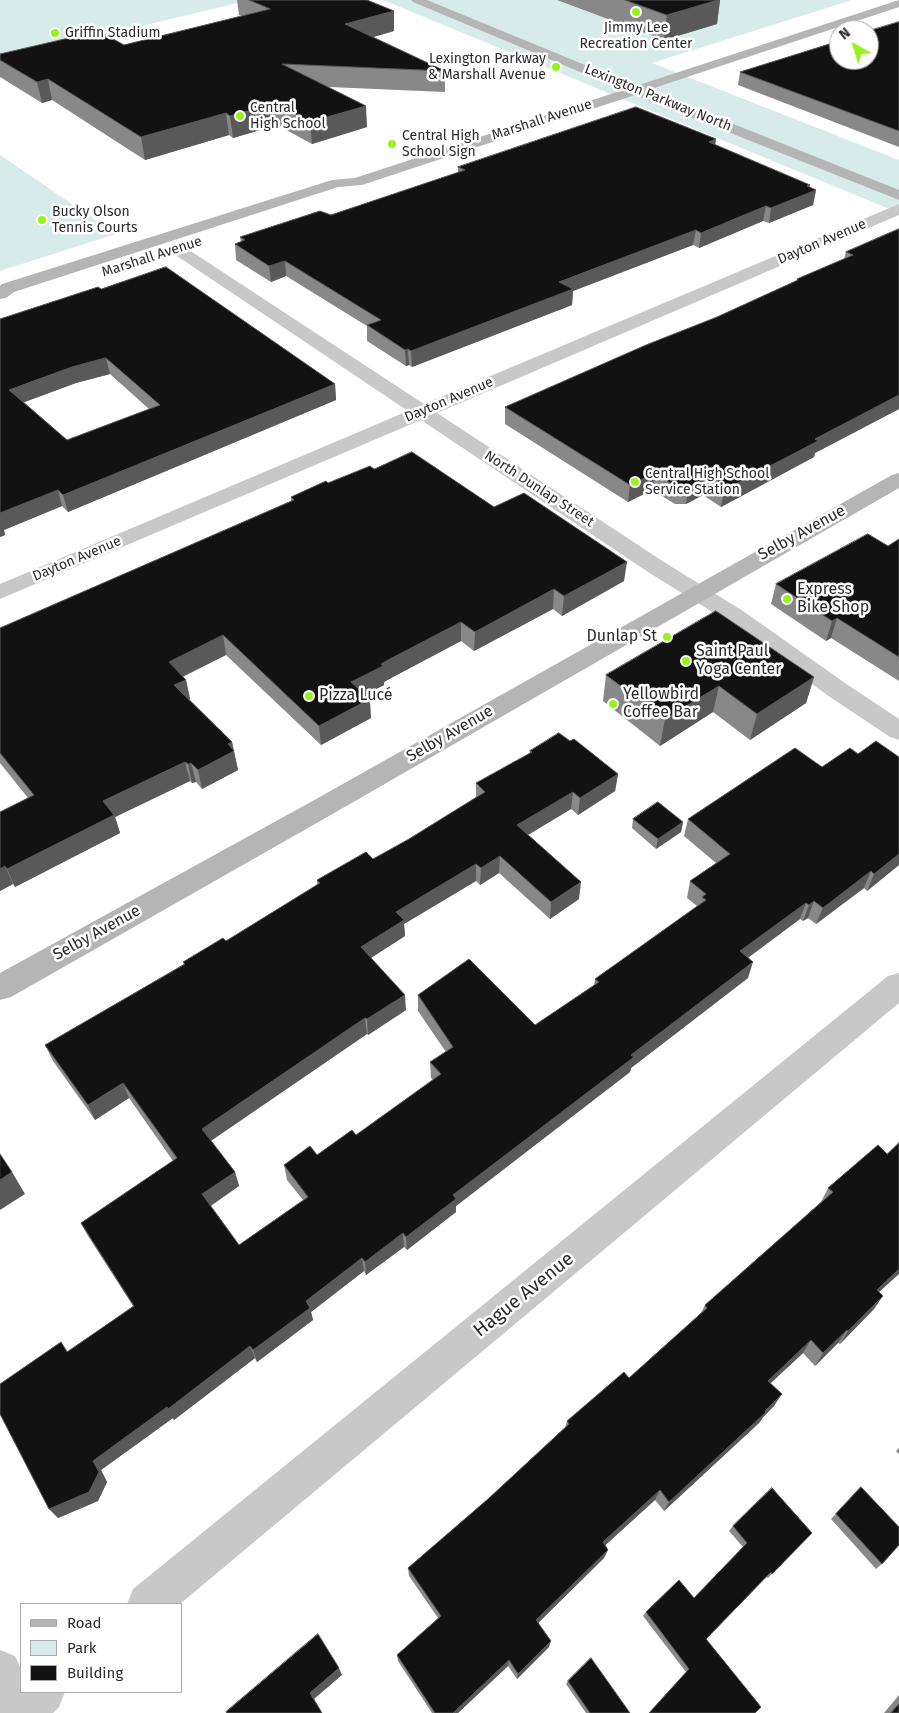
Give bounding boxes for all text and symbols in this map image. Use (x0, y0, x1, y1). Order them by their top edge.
marker: Jimmy Lee Recreation Center (630, 6, 642, 18)
place label: Jimmy Lee Recreation Center (579, 20, 693, 52)
north arrow (829, 20, 879, 70)
text: N (836, 24, 854, 43)
place label: Griffin Stadium (65, 25, 161, 41)
marker: Griffin Stadium (49, 27, 61, 39)
place label: Lexington Parkway & Marshall Avenue (428, 51, 546, 84)
marker: Lexington Parkway & Marshall Avenue (550, 61, 562, 73)
street label: Lexington Parkway North (582, 61, 734, 135)
street label: Marshall Avenue (490, 96, 594, 144)
place label: Central High School (250, 100, 326, 132)
marker: Central High School (234, 110, 246, 122)
place label: Central High School Sign (402, 128, 480, 160)
marker: Central High School Sign (386, 138, 398, 150)
place label: Bucky Olson Tennis Courts (52, 204, 138, 236)
marker: Bucky Olson Tennis Courts (36, 214, 48, 226)
street label: Dayton Avenue (775, 216, 869, 268)
street label: Marshall Avenue (100, 233, 204, 281)
street label: Dayton Avenue (402, 374, 496, 426)
street label: North Dunlap Street (481, 447, 597, 531)
place label: Central High School Service Station (645, 466, 769, 498)
marker: Central High School Service Station (629, 476, 641, 488)
street label: Selby Avenue (755, 501, 849, 565)
street label: Dayton Avenue (30, 533, 124, 585)
place label: Express Bike Shop (797, 580, 869, 618)
marker: Express Bike Shop (781, 593, 793, 605)
place label: Dunlap St (586, 627, 657, 647)
marker: Dunlap St (661, 631, 673, 643)
place label: Saint Paul Yoga Center (696, 642, 781, 680)
marker: Saint Paul Yoga Center (680, 655, 692, 667)
place label: Yellowbird Coffee Bar (623, 685, 699, 723)
place label: Pizza Lucé (319, 686, 393, 706)
marker: Pizza Lucé (303, 690, 315, 702)
marker: Yellowbird Coffee Bar (607, 698, 619, 710)
street label: Selby Avenue (403, 701, 497, 767)
street label: Selby Avenue (50, 901, 144, 965)
street label: Hague Avenue (469, 1248, 579, 1342)
legend (20, 1603, 182, 1693)
text: Road (67, 1614, 102, 1632)
text: Park (67, 1639, 97, 1657)
text: Building (67, 1664, 123, 1682)

